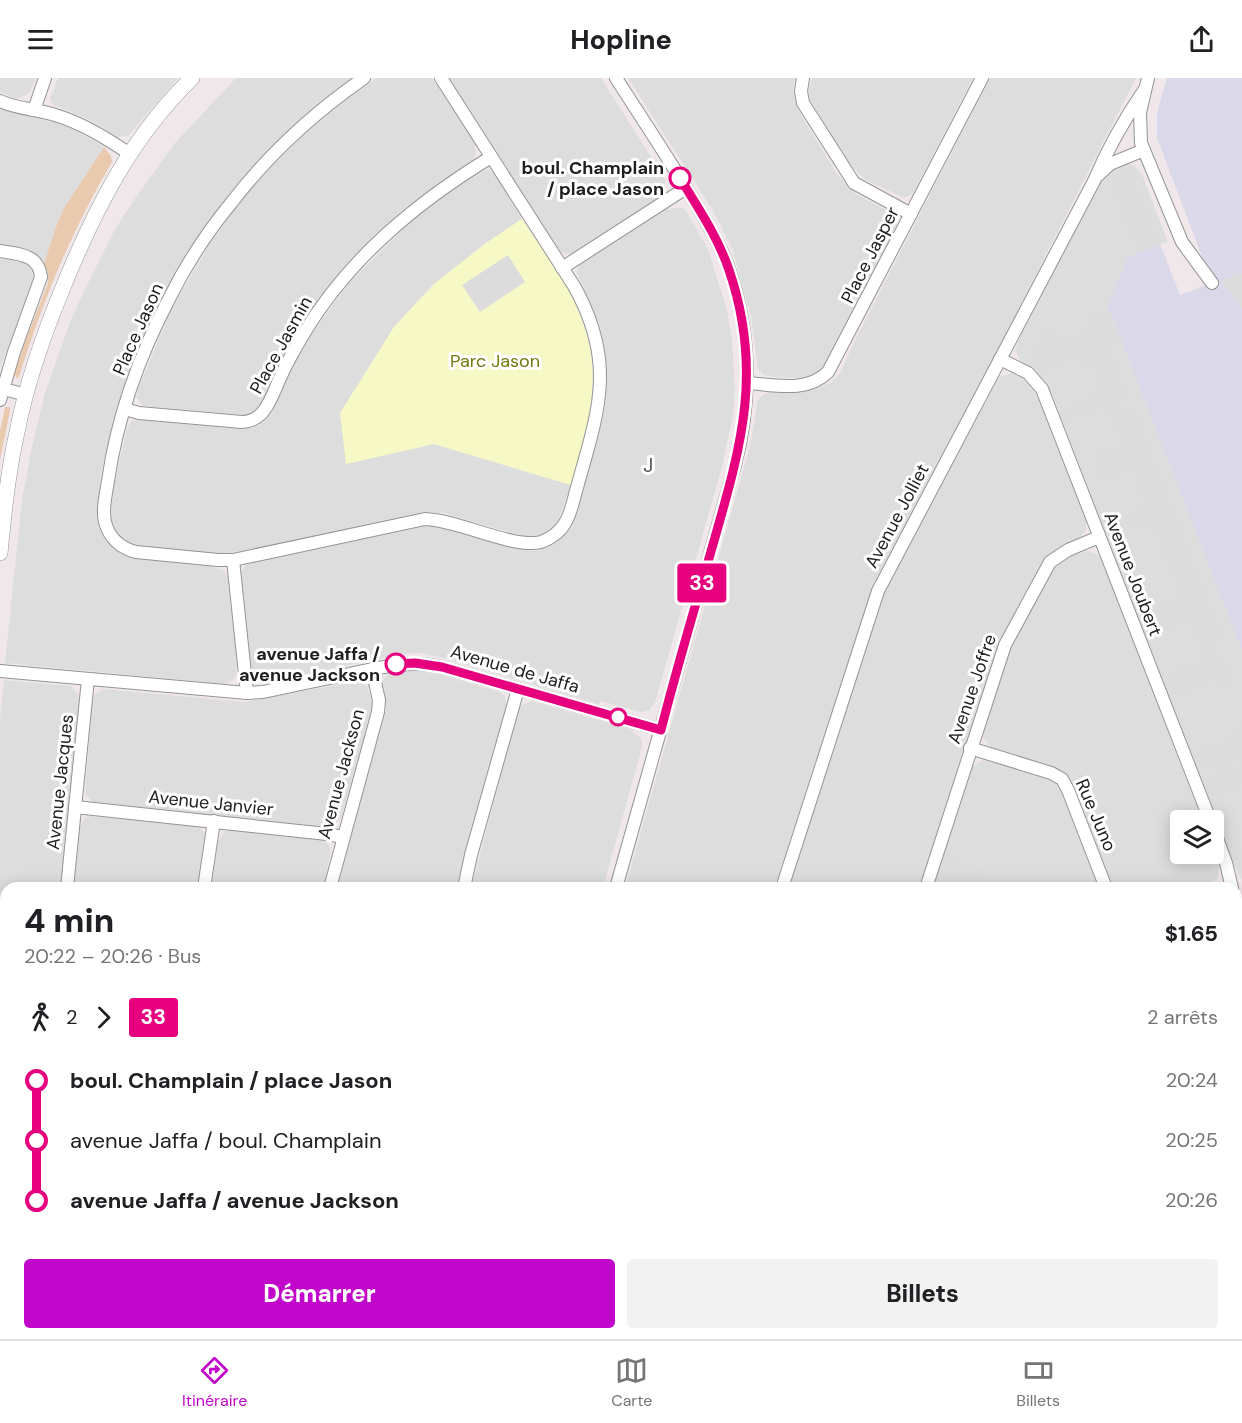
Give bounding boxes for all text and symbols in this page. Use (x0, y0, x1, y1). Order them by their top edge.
text: Hopline (570, 22, 672, 57)
icon: menu (24, 23, 57, 56)
icon: share (1185, 23, 1218, 56)
place label: boul. Champlain / place Jason (521, 156, 664, 201)
marker: boul. Champlain / place Jason (669, 167, 691, 189)
street label: Place Jasper (835, 202, 905, 307)
street label: Place Jason (107, 279, 169, 379)
street label: Place Jasmin (244, 292, 318, 398)
park label: Parc Jason (450, 349, 540, 373)
district label: J (643, 452, 655, 478)
street label: Avenue Jolliet (859, 460, 935, 572)
street label: Avenue Joubert (1098, 508, 1168, 640)
line badge: 33 (675, 564, 729, 602)
text: 33 (689, 569, 715, 597)
street label: Avenue Joffre (942, 631, 1002, 747)
street label: Avenue de Jaffa (448, 639, 582, 699)
place label: avenue Jaffa / avenue Jackson (239, 642, 380, 687)
marker: avenue Jaffa / avenue Jackson (385, 653, 407, 675)
street label: Avenue Jackson (312, 706, 370, 842)
unlabelled marker (609, 708, 627, 726)
street label: Avenue Jacques (41, 713, 79, 851)
street label: Rue Juno (1070, 775, 1122, 855)
street label: Avenue Janvier (147, 785, 275, 822)
map controls (1170, 810, 1224, 864)
button: layers (1170, 810, 1224, 864)
text: 4 min (24, 899, 114, 942)
text: $1.65 (1165, 919, 1218, 948)
text: 20:22 – 20:26 · Bus (24, 943, 201, 969)
icon: walk (24, 1001, 57, 1034)
icon: forward (87, 1001, 120, 1034)
text: 33 (141, 1003, 166, 1031)
text: 2 (66, 1004, 78, 1030)
text: 2 arrêts (1147, 1004, 1218, 1030)
text: boul. Champlain / place Jason (70, 1066, 392, 1095)
text: 20:24 (1166, 1067, 1218, 1093)
text: avenue Jaffa / boul. Champlain (70, 1126, 382, 1155)
text: 20:25 (1165, 1127, 1218, 1153)
text: avenue Jaffa / avenue Jackson (70, 1186, 399, 1215)
text: 20:26 (1165, 1187, 1218, 1213)
button: Démarrer (24, 1259, 615, 1328)
button: Billets (627, 1259, 1218, 1328)
tab: Itinéraire (182, 1354, 247, 1411)
tab: Carte (611, 1354, 652, 1411)
tab: Billets (1016, 1354, 1060, 1411)

